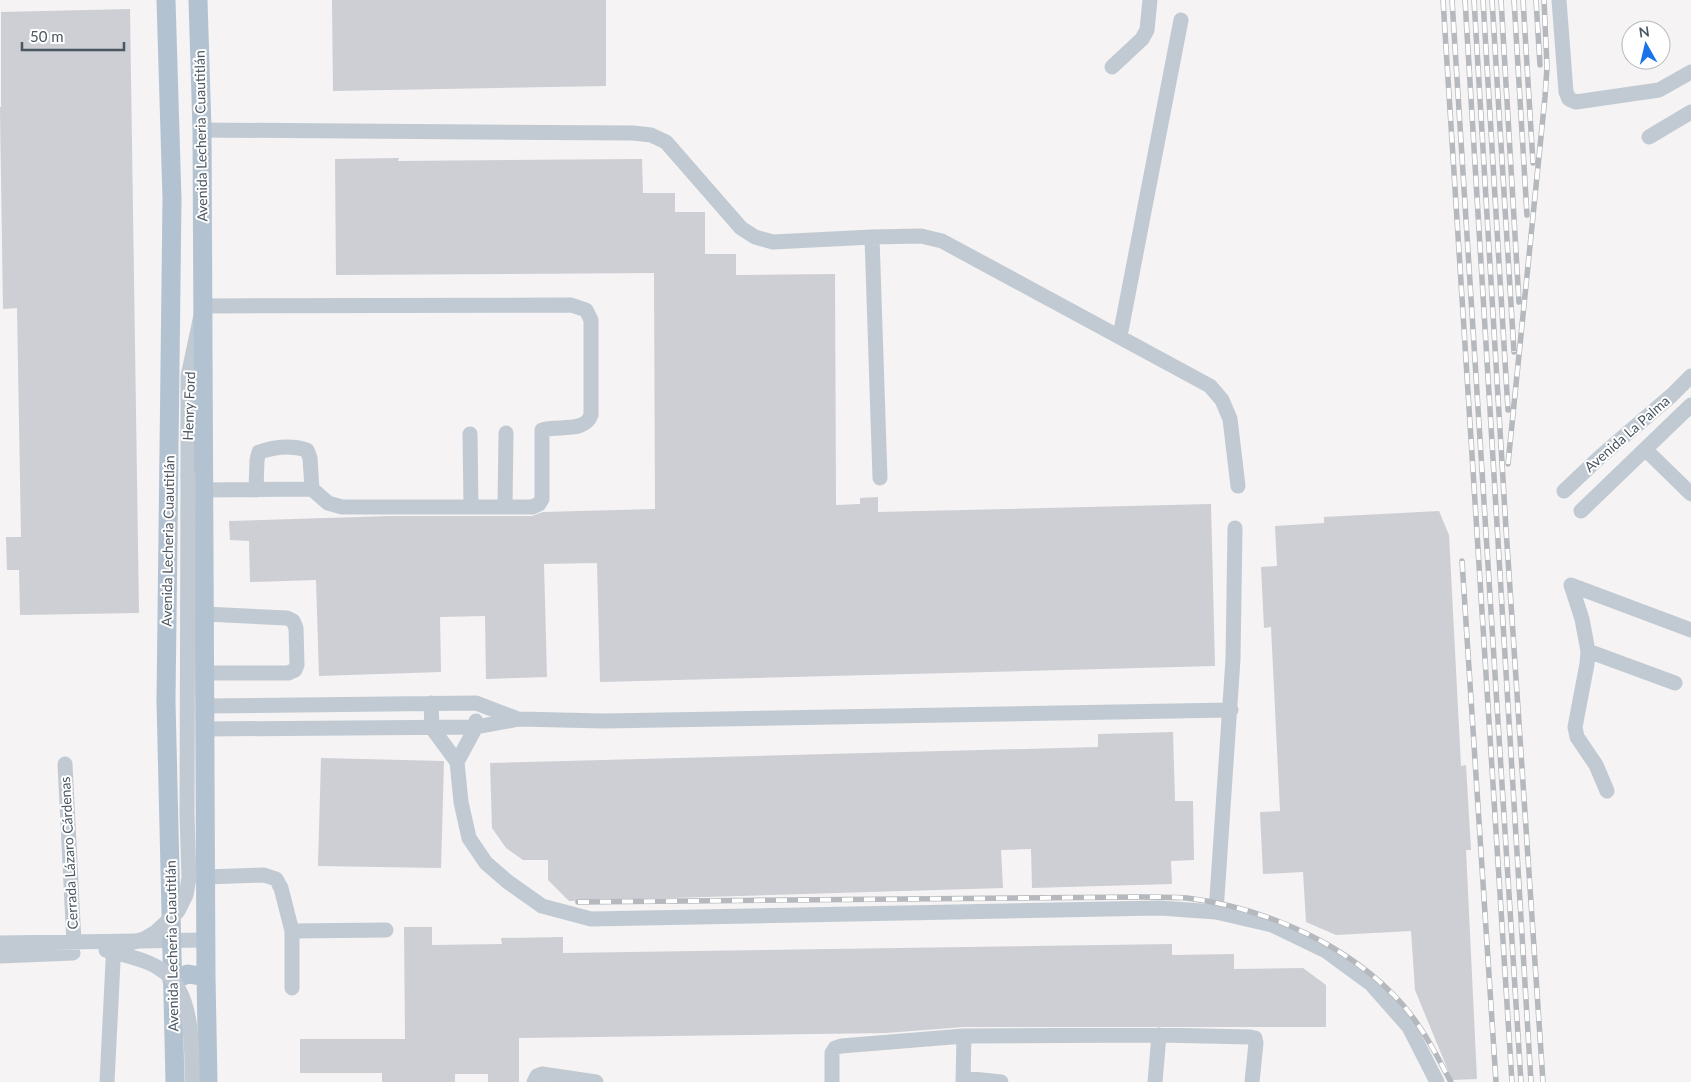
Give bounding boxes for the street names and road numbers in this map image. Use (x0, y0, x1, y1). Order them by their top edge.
street label: Avenida Lecheria Cuautitlán (191, 50, 210, 222)
street label: Henry Ford (179, 371, 198, 441)
street label: Avenida La Palma (1581, 392, 1673, 475)
street label: Avenida Lecheria Cuautitlán (158, 455, 177, 627)
street label: Cerrada Lázaro Cárdenas (56, 776, 81, 930)
street label: Avenida Lecheria Cuautitlán (162, 860, 181, 1032)

